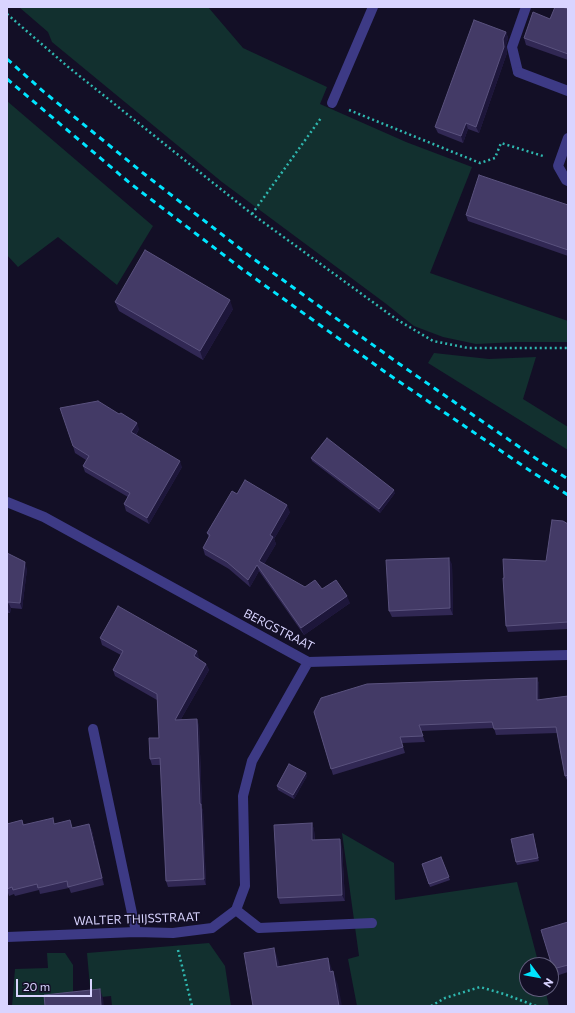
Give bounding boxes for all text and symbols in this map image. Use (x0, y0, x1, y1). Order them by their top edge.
street label: BERGSTRAAT (241, 606, 317, 654)
street label: WALTER THIJSSTRAAT (73, 910, 201, 928)
north arrow (519, 957, 559, 997)
scale bar (18, 971, 94, 997)
text: N (541, 976, 556, 990)
text: 20 m (23, 979, 50, 993)

